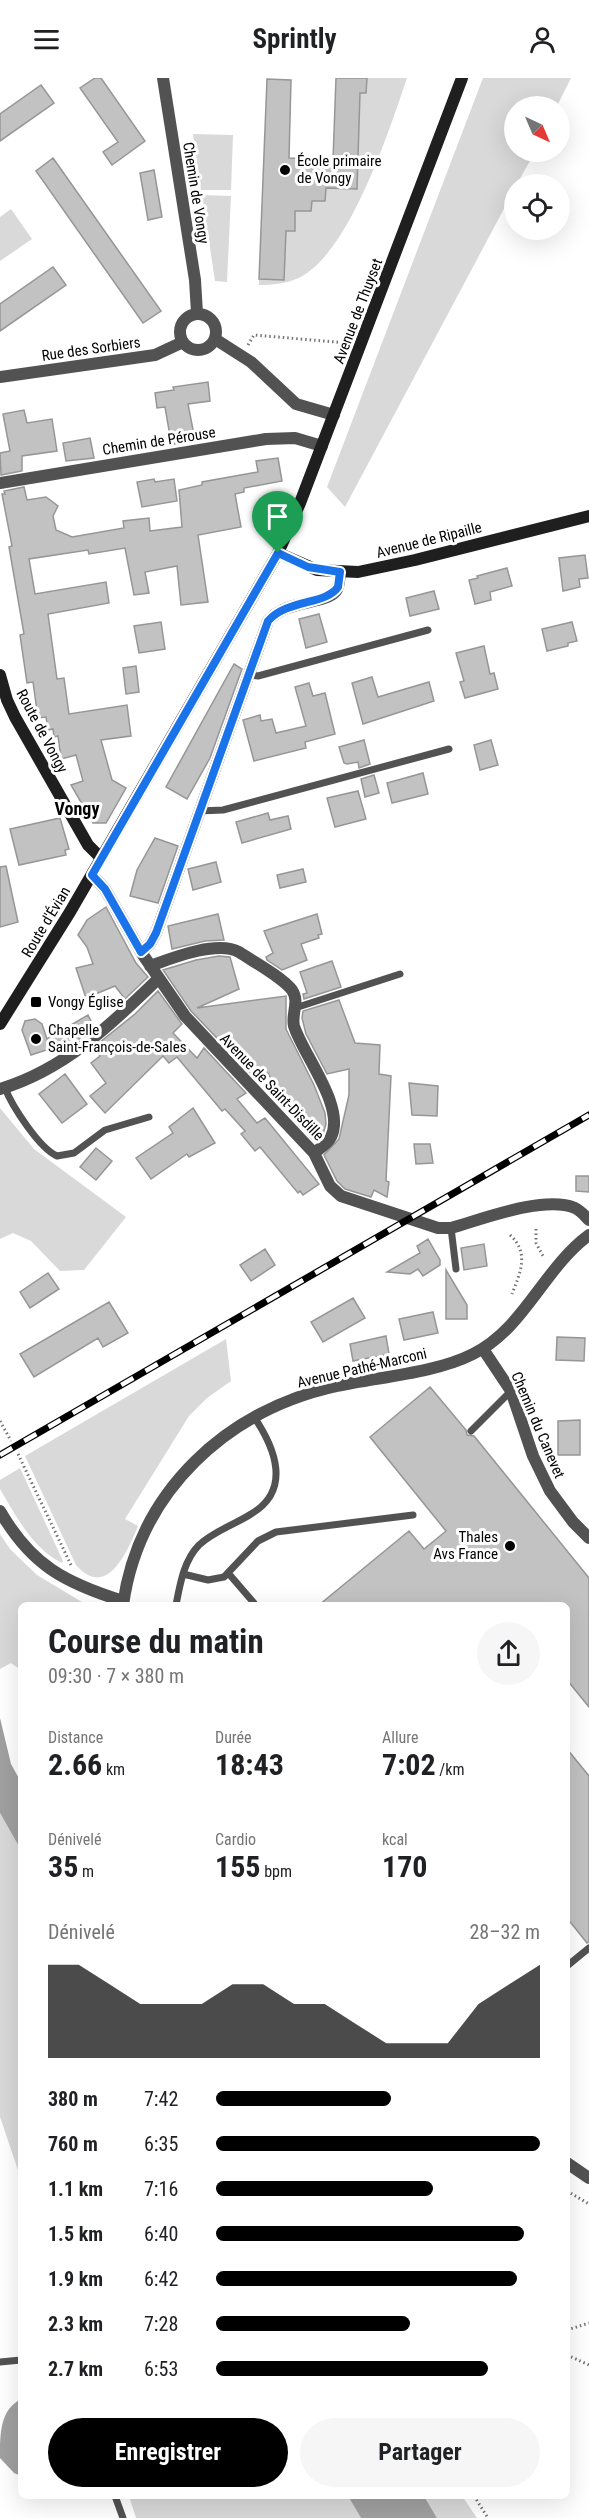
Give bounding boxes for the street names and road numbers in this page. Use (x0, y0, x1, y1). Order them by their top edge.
street label: Chemin de Vongy (179, 141, 213, 245)
street label: Avenue de Thuyset (330, 256, 386, 366)
street label: Rue des Sorbiers (40, 333, 142, 365)
street label: Chemin de Pérouse (101, 423, 217, 459)
street label: Avenue de Ripaille (374, 518, 484, 562)
street label: Route de Vongy (12, 686, 72, 776)
street label: Route d'Évian (18, 883, 74, 961)
street label: Avenue de Saint-Disdille (216, 1030, 328, 1144)
street label: Avenue Pathé-Marconi (295, 1344, 429, 1392)
street label: Chemin du Canevet (507, 1369, 569, 1481)

